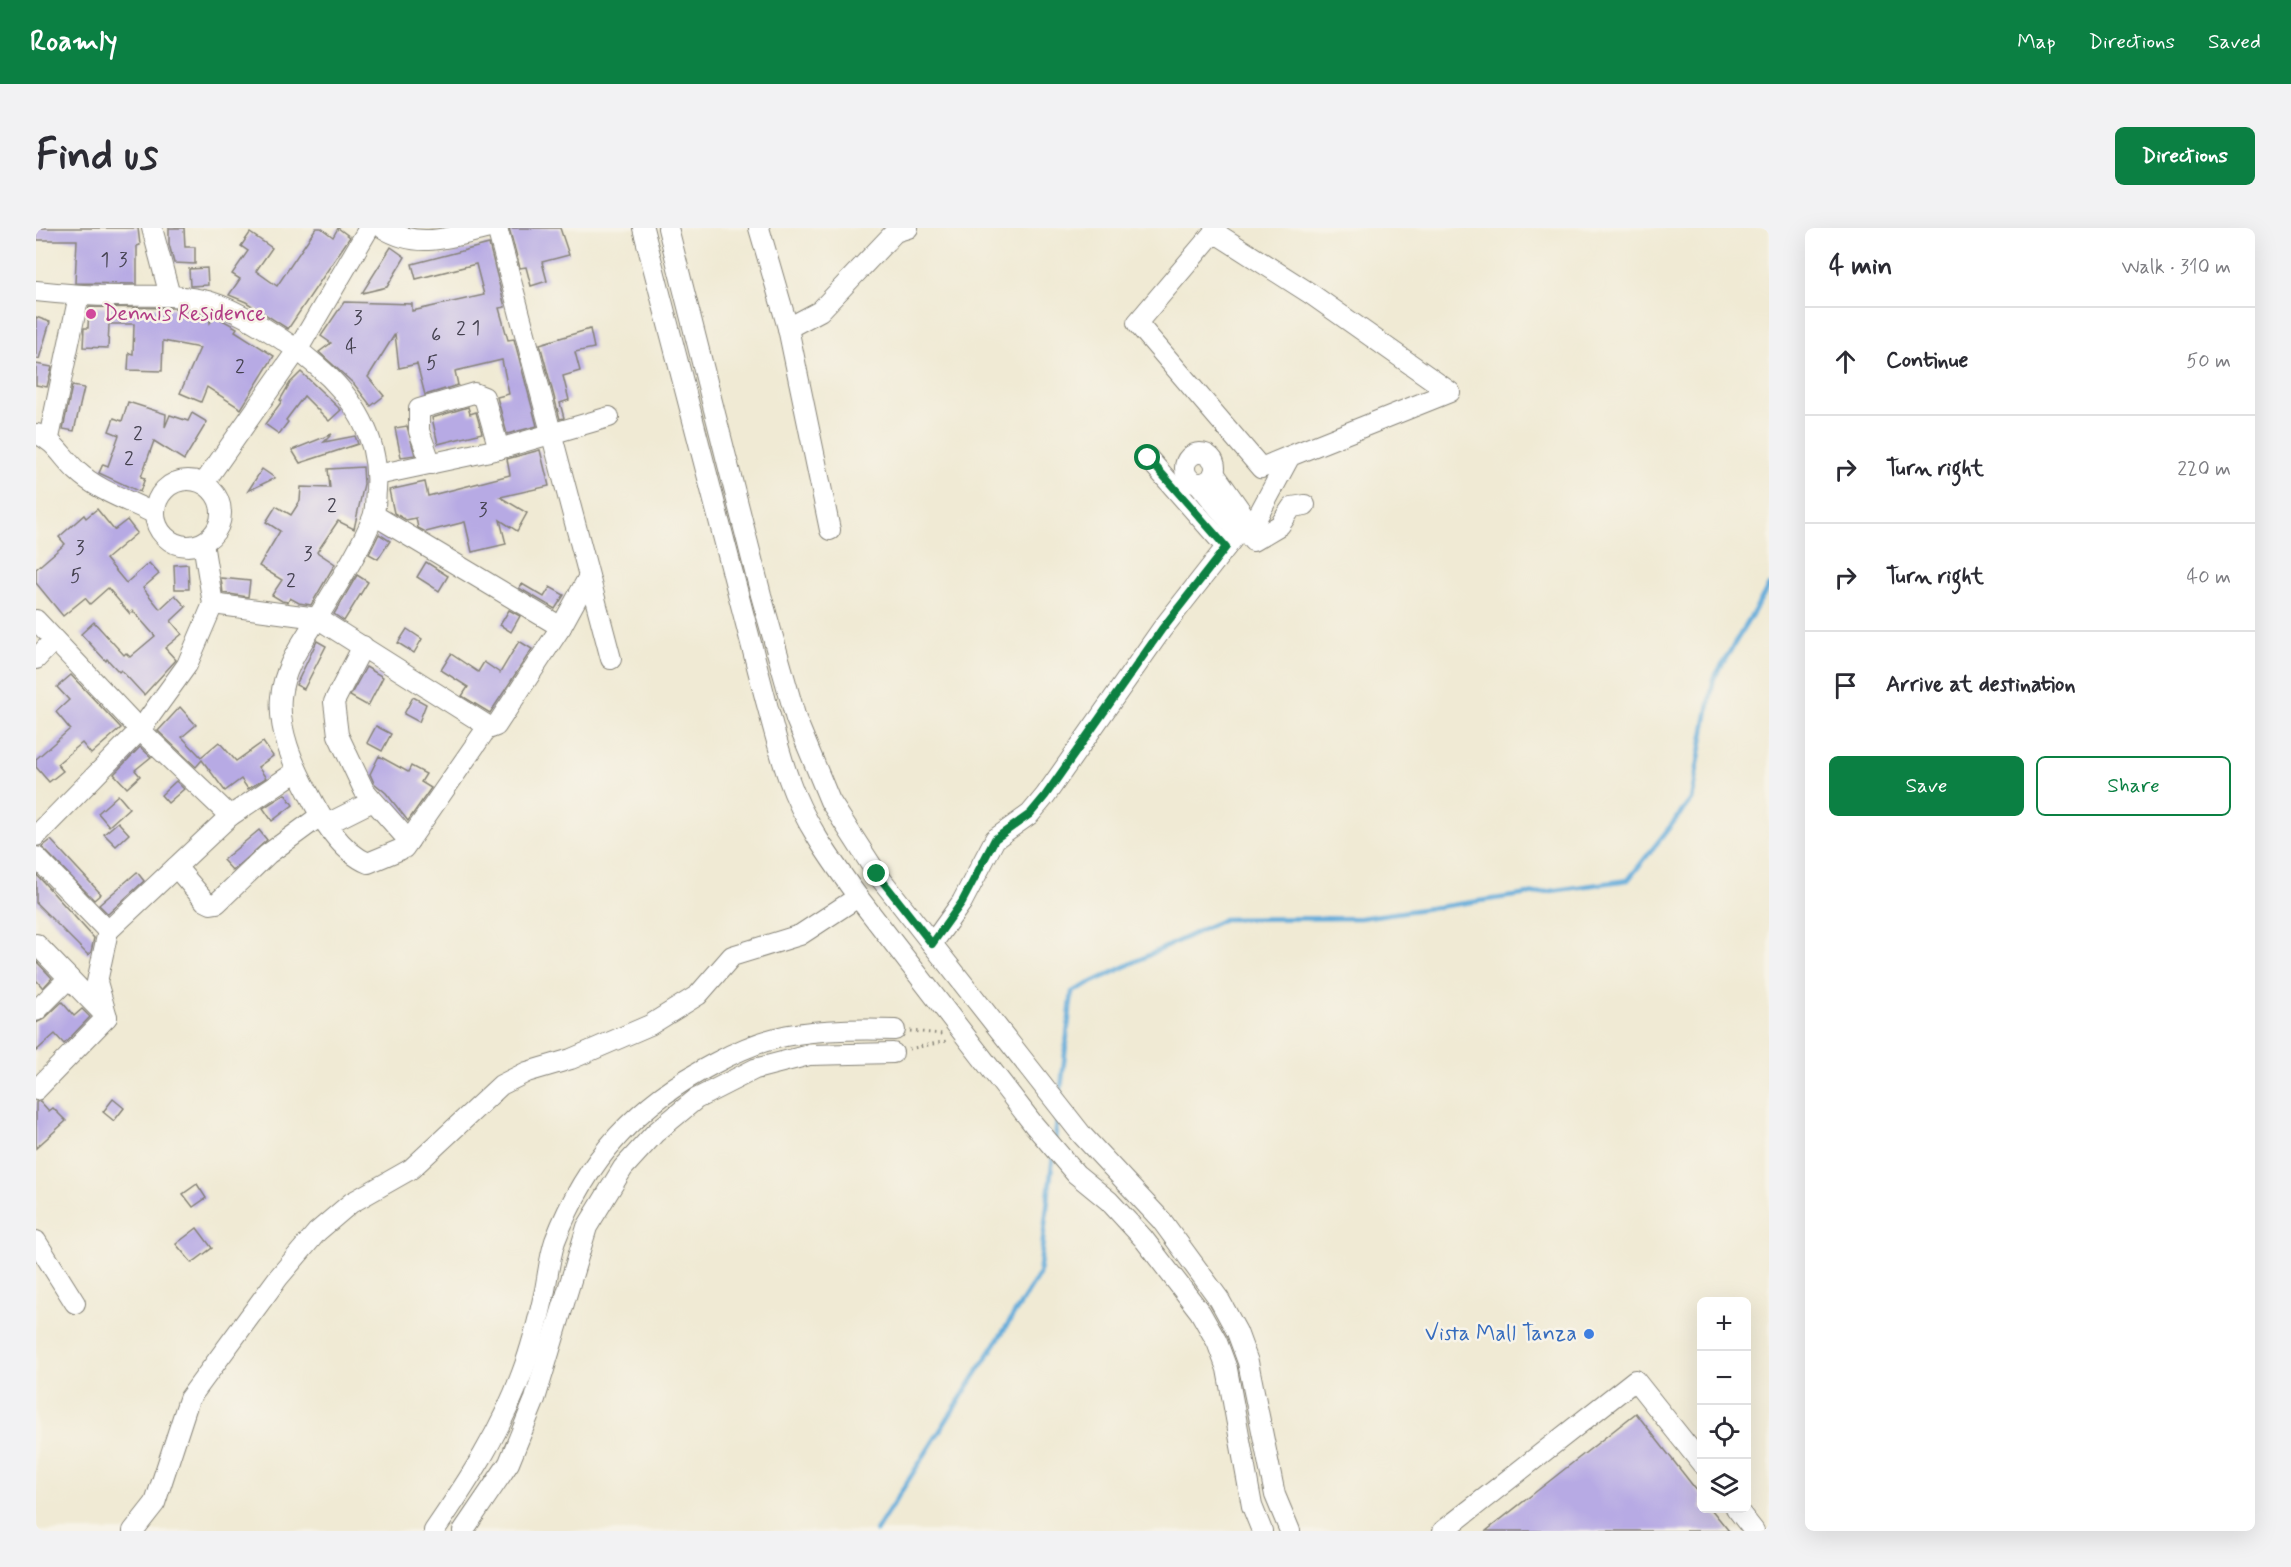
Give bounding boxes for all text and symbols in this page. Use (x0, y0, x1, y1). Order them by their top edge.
text: Roamly (30, 24, 118, 61)
text: Map (2017, 28, 2056, 56)
text: Directions (2089, 28, 2175, 56)
text: Saved (2208, 28, 2261, 56)
button: Directions (2115, 127, 2255, 185)
text: Find us (36, 129, 158, 184)
house number: 1 (101, 247, 109, 274)
house number: 3 (118, 247, 128, 274)
text: 4 min (1829, 250, 1892, 284)
text: Walk · 310 m (2121, 254, 2231, 281)
place label: Dennis Residence (103, 300, 265, 328)
house number: 3 (353, 305, 363, 332)
marker: Dennis Residence (84, 307, 98, 321)
house number: 1 (472, 315, 480, 342)
house number: 2 (456, 316, 466, 343)
house number: 6 (431, 322, 441, 349)
house number: 4 (345, 334, 357, 361)
icon: ahead (1829, 345, 1862, 378)
text: Continue (1886, 347, 1968, 375)
text: 50 m (2186, 348, 2231, 375)
house number: 5 (426, 350, 438, 377)
house number: 2 (235, 354, 245, 381)
house number: 2 (133, 421, 143, 448)
route start (1134, 444, 1160, 470)
house number: 2 (124, 446, 134, 473)
icon: right (1829, 453, 1862, 486)
text: Turn right (1886, 455, 1984, 483)
text: 220 m (2177, 456, 2231, 483)
house number: 2 (327, 493, 337, 520)
house number: 3 (478, 497, 488, 524)
house number: 3 (75, 535, 85, 562)
house number: 3 (303, 541, 313, 568)
icon: right (1829, 561, 1862, 594)
house number: 5 (70, 563, 82, 590)
text: Turn right (1886, 563, 1984, 591)
text: 40 m (2187, 564, 2231, 591)
house number: 2 (286, 568, 296, 595)
icon: arrive (1829, 669, 1862, 702)
text: Arrive at destination (1886, 671, 2076, 699)
button: Save (1829, 756, 2024, 816)
button: Share (2036, 756, 2231, 816)
route end (863, 860, 889, 886)
map controls (1697, 1297, 1751, 1513)
button: + (1697, 1297, 1751, 1351)
place label: Vista Mall Tanza (1425, 1320, 1577, 1348)
marker: Vista Mall Tanza (1582, 1327, 1596, 1341)
button: − (1697, 1351, 1751, 1405)
button: locate (1697, 1405, 1751, 1459)
button: layers (1697, 1459, 1751, 1513)

